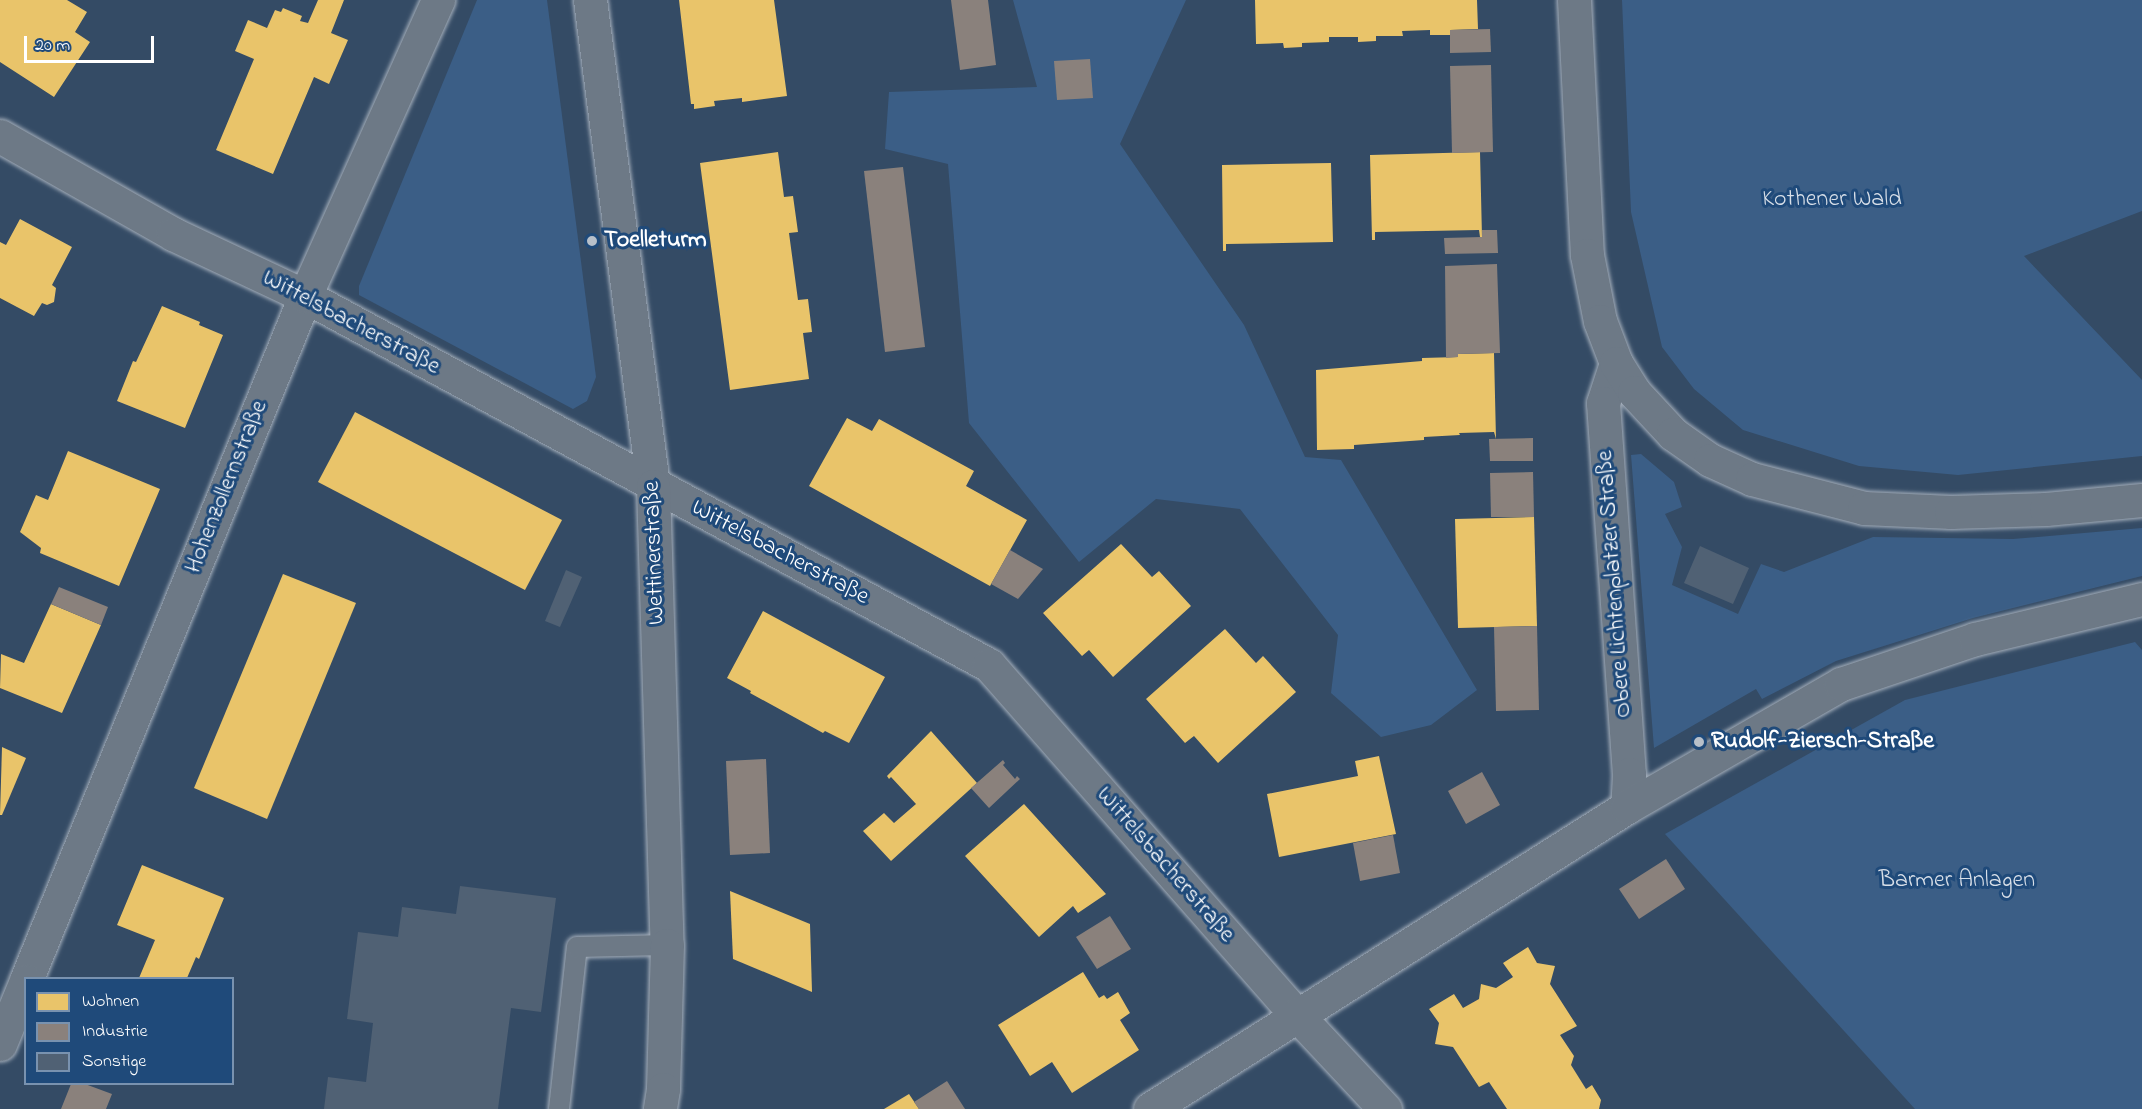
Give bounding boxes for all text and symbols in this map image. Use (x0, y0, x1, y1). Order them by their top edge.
scale bar (27, 24, 158, 62)
text: 20 m (35, 33, 70, 59)
park label: Kothener Wald (1762, 186, 1902, 214)
place label: Toelleturm (604, 227, 707, 255)
marker: Toelleturm (585, 234, 599, 248)
street label: Wittelsbacherstraße (257, 264, 445, 382)
street label: Hohenzollernstraße (179, 397, 275, 577)
street label: Obere Lichtenplatzer Straße (1591, 449, 1639, 719)
street label: Wettinerstraße (638, 481, 672, 625)
street label: Wittelsbacherstraße (686, 494, 874, 612)
place label: Rudolf-Ziersch-Straße (1711, 728, 1934, 756)
marker: Rudolf-Ziersch-Straße (1692, 735, 1706, 749)
street label: Wittelsbacherstraße (1089, 781, 1241, 949)
park label: Barmer Anlagen (1879, 867, 2035, 895)
legend (24, 977, 234, 1085)
text: Wohnen (82, 989, 139, 1015)
text: Industrie (82, 1019, 148, 1045)
text: Sonstige (82, 1049, 146, 1075)

